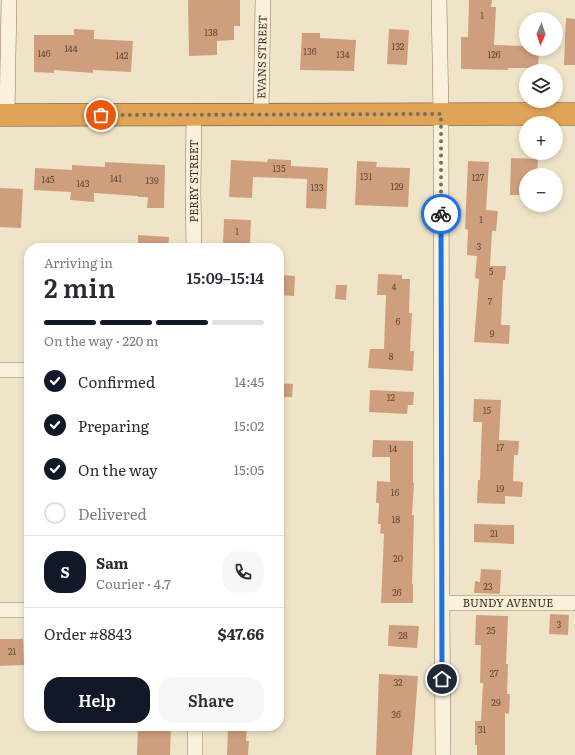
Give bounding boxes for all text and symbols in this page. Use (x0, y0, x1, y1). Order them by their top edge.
house number: 1 (480, 8, 484, 22)
north arrow (519, 12, 563, 56)
map controls (519, 12, 563, 212)
street label: EVANS STREET (252, 15, 270, 99)
house number: 138 (204, 25, 218, 39)
house number: 132 (392, 39, 405, 53)
house number: 144 (64, 41, 78, 55)
house number: 136 (303, 44, 317, 58)
house number: 146 (37, 46, 51, 60)
house number: 134 (336, 47, 350, 61)
house number: 126 (487, 47, 501, 61)
house number: 142 (116, 48, 129, 62)
button: layers (519, 64, 563, 108)
pin (84, 98, 118, 132)
icon: bag (90, 104, 112, 126)
button: + (519, 116, 563, 160)
street label: PERRY STREET (185, 140, 201, 222)
house number: 135 (272, 161, 286, 175)
button: − (519, 168, 563, 212)
house number: 131 (360, 169, 372, 183)
house number: 127 (472, 170, 485, 184)
house number: 141 (110, 171, 122, 185)
house number: 145 (42, 172, 55, 186)
house number: 139 (145, 173, 159, 187)
house number: 143 (76, 176, 90, 190)
house number: 129 (391, 179, 404, 193)
house number: 133 (310, 180, 324, 194)
courier (421, 194, 461, 234)
icon: bike (430, 203, 452, 225)
house number: 1 (479, 212, 483, 226)
house number: 1 (235, 224, 239, 238)
house number: 3 (477, 239, 482, 253)
text: Arriving in (44, 253, 113, 272)
house number: 5 (489, 264, 494, 278)
text: 15:09–15:14 (187, 266, 264, 289)
text: 2 min (44, 267, 115, 306)
house number: 4 (392, 279, 397, 293)
house number: 7 (488, 294, 493, 308)
house number: 6 (396, 314, 401, 328)
house number: 9 (490, 326, 495, 340)
text: On the way · 220 m (44, 331, 158, 350)
house number: 8 (389, 349, 394, 363)
icon: check (44, 370, 66, 392)
text: Confirmed (78, 370, 155, 393)
text: 14:45 (234, 372, 264, 391)
house number: 12 (387, 390, 396, 404)
house number: 15 (483, 403, 492, 417)
icon: check (44, 414, 66, 436)
text: Preparing (78, 414, 149, 437)
text: 15:02 (234, 416, 264, 435)
house number: 17 (496, 440, 504, 454)
house number: 14 (389, 441, 397, 455)
icon: check (44, 458, 66, 480)
text: On the way (78, 458, 158, 481)
text: 15:05 (234, 460, 264, 479)
house number: 19 (496, 481, 504, 495)
house number: 16 (391, 485, 399, 499)
text: Delivered (78, 502, 147, 525)
house number: 18 (392, 512, 400, 526)
house number: 21 (490, 526, 498, 540)
text: Sam (96, 551, 129, 574)
button: phone (222, 551, 264, 593)
house number: 20 (393, 551, 403, 565)
text: S (60, 560, 70, 583)
text: Courier · 4.7 (96, 574, 171, 593)
house number: 23 (483, 579, 493, 593)
house number: 26 (392, 585, 402, 599)
street label: BUNDY AVENUE (463, 594, 553, 610)
house number: 3 (557, 617, 562, 631)
text: Order #8843 (44, 622, 132, 645)
text: $47.66 (218, 622, 264, 645)
house number: 25 (486, 623, 496, 637)
house number: 28 (398, 628, 408, 642)
house number: 21 (8, 644, 16, 658)
pin (425, 662, 459, 696)
house number: 27 (489, 666, 499, 680)
icon: home (431, 668, 453, 690)
house number: 32 (393, 675, 403, 689)
button: Help (44, 677, 150, 723)
button: Share (158, 677, 264, 723)
house number: 29 (491, 695, 501, 709)
house number: 36 (391, 707, 401, 721)
house number: 31 (478, 722, 487, 736)

